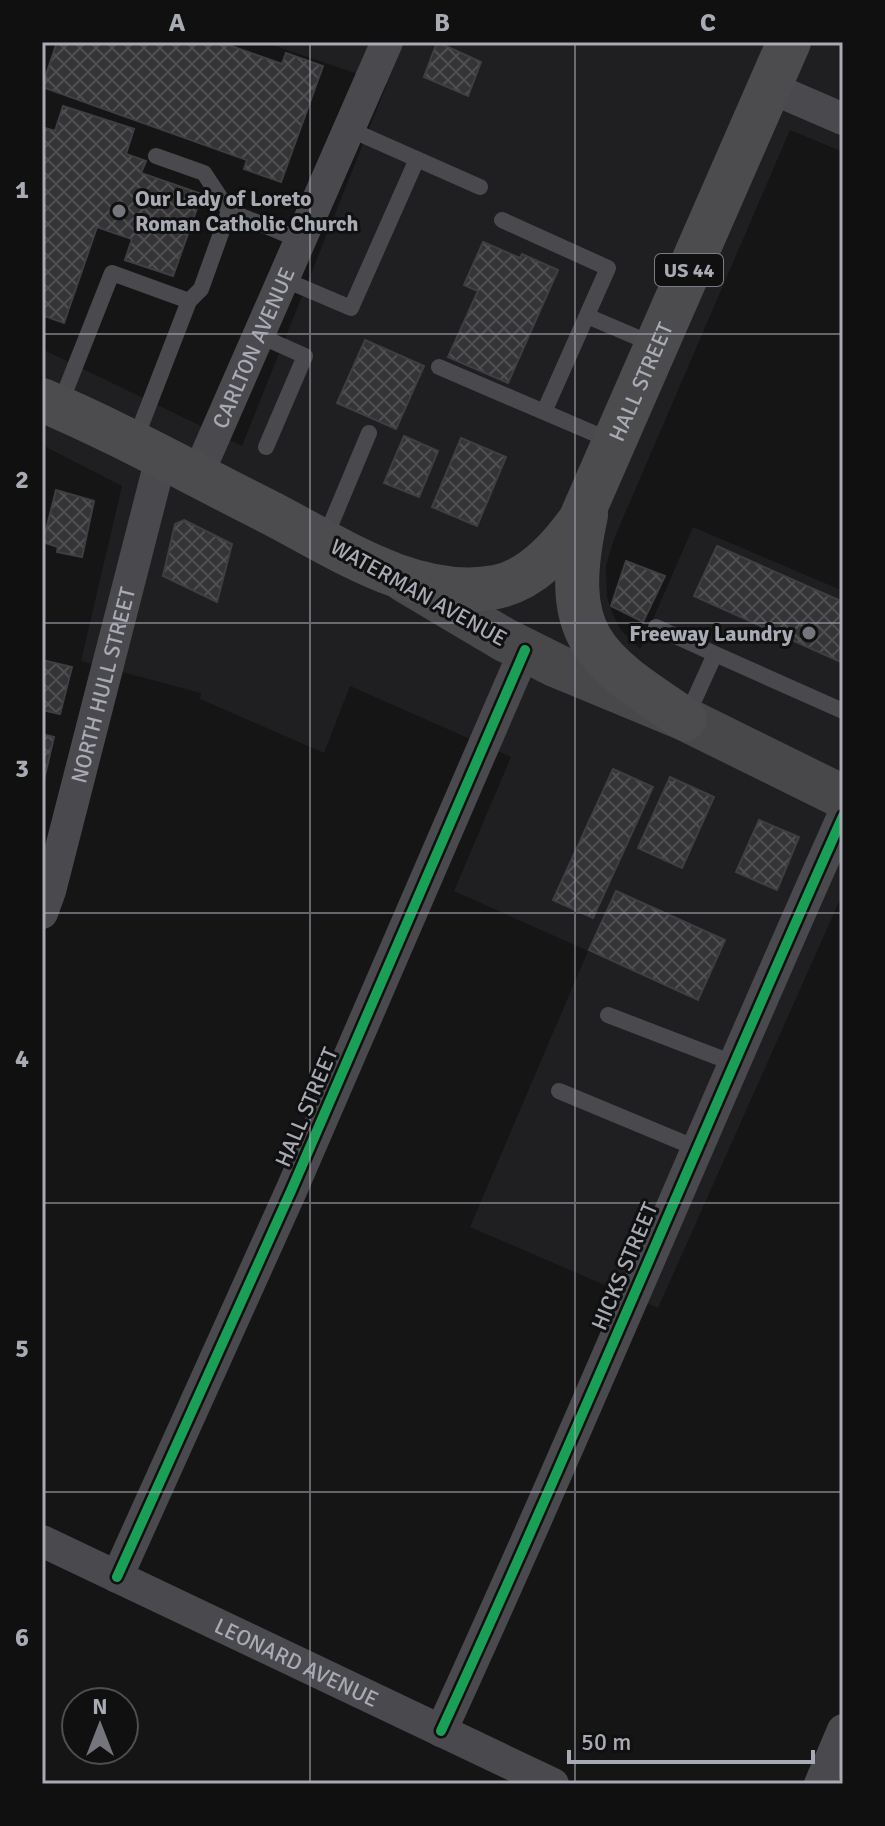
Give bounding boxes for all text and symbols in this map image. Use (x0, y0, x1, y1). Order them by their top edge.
text: A (169, 7, 186, 39)
text: B (434, 7, 450, 39)
text: C (700, 7, 716, 39)
text: 1 (15, 174, 29, 206)
place label: Our Lady of Loreto Roman Catholic Church (135, 185, 359, 237)
marker: Our Lady of Loreto Roman Catholic Church (110, 202, 128, 220)
road number: US 44 (655, 254, 723, 286)
street label: CARLTON AVENUE (207, 263, 301, 433)
street label: HALL STREET (603, 318, 679, 446)
text: 2 (15, 464, 29, 496)
street label: WATERMAN AVENUE (326, 533, 512, 652)
street label: NORTH HULL STREET (65, 584, 141, 786)
place label: Freeway Laundry (629, 620, 793, 647)
marker: Freeway Laundry (800, 624, 818, 642)
text: 3 (15, 753, 29, 785)
text: 4 (15, 1043, 29, 1075)
street label: HALL STREET (269, 1043, 344, 1171)
street label: HICKS STREET (585, 1198, 664, 1334)
text: 5 (15, 1333, 29, 1365)
street label: LEONARD AVENUE (210, 1612, 383, 1713)
text: 6 (15, 1622, 29, 1654)
north arrow (60, 1686, 140, 1766)
text: N (92, 1693, 108, 1720)
scale bar (569, 1714, 813, 1764)
text: 50 m (581, 1727, 631, 1757)

